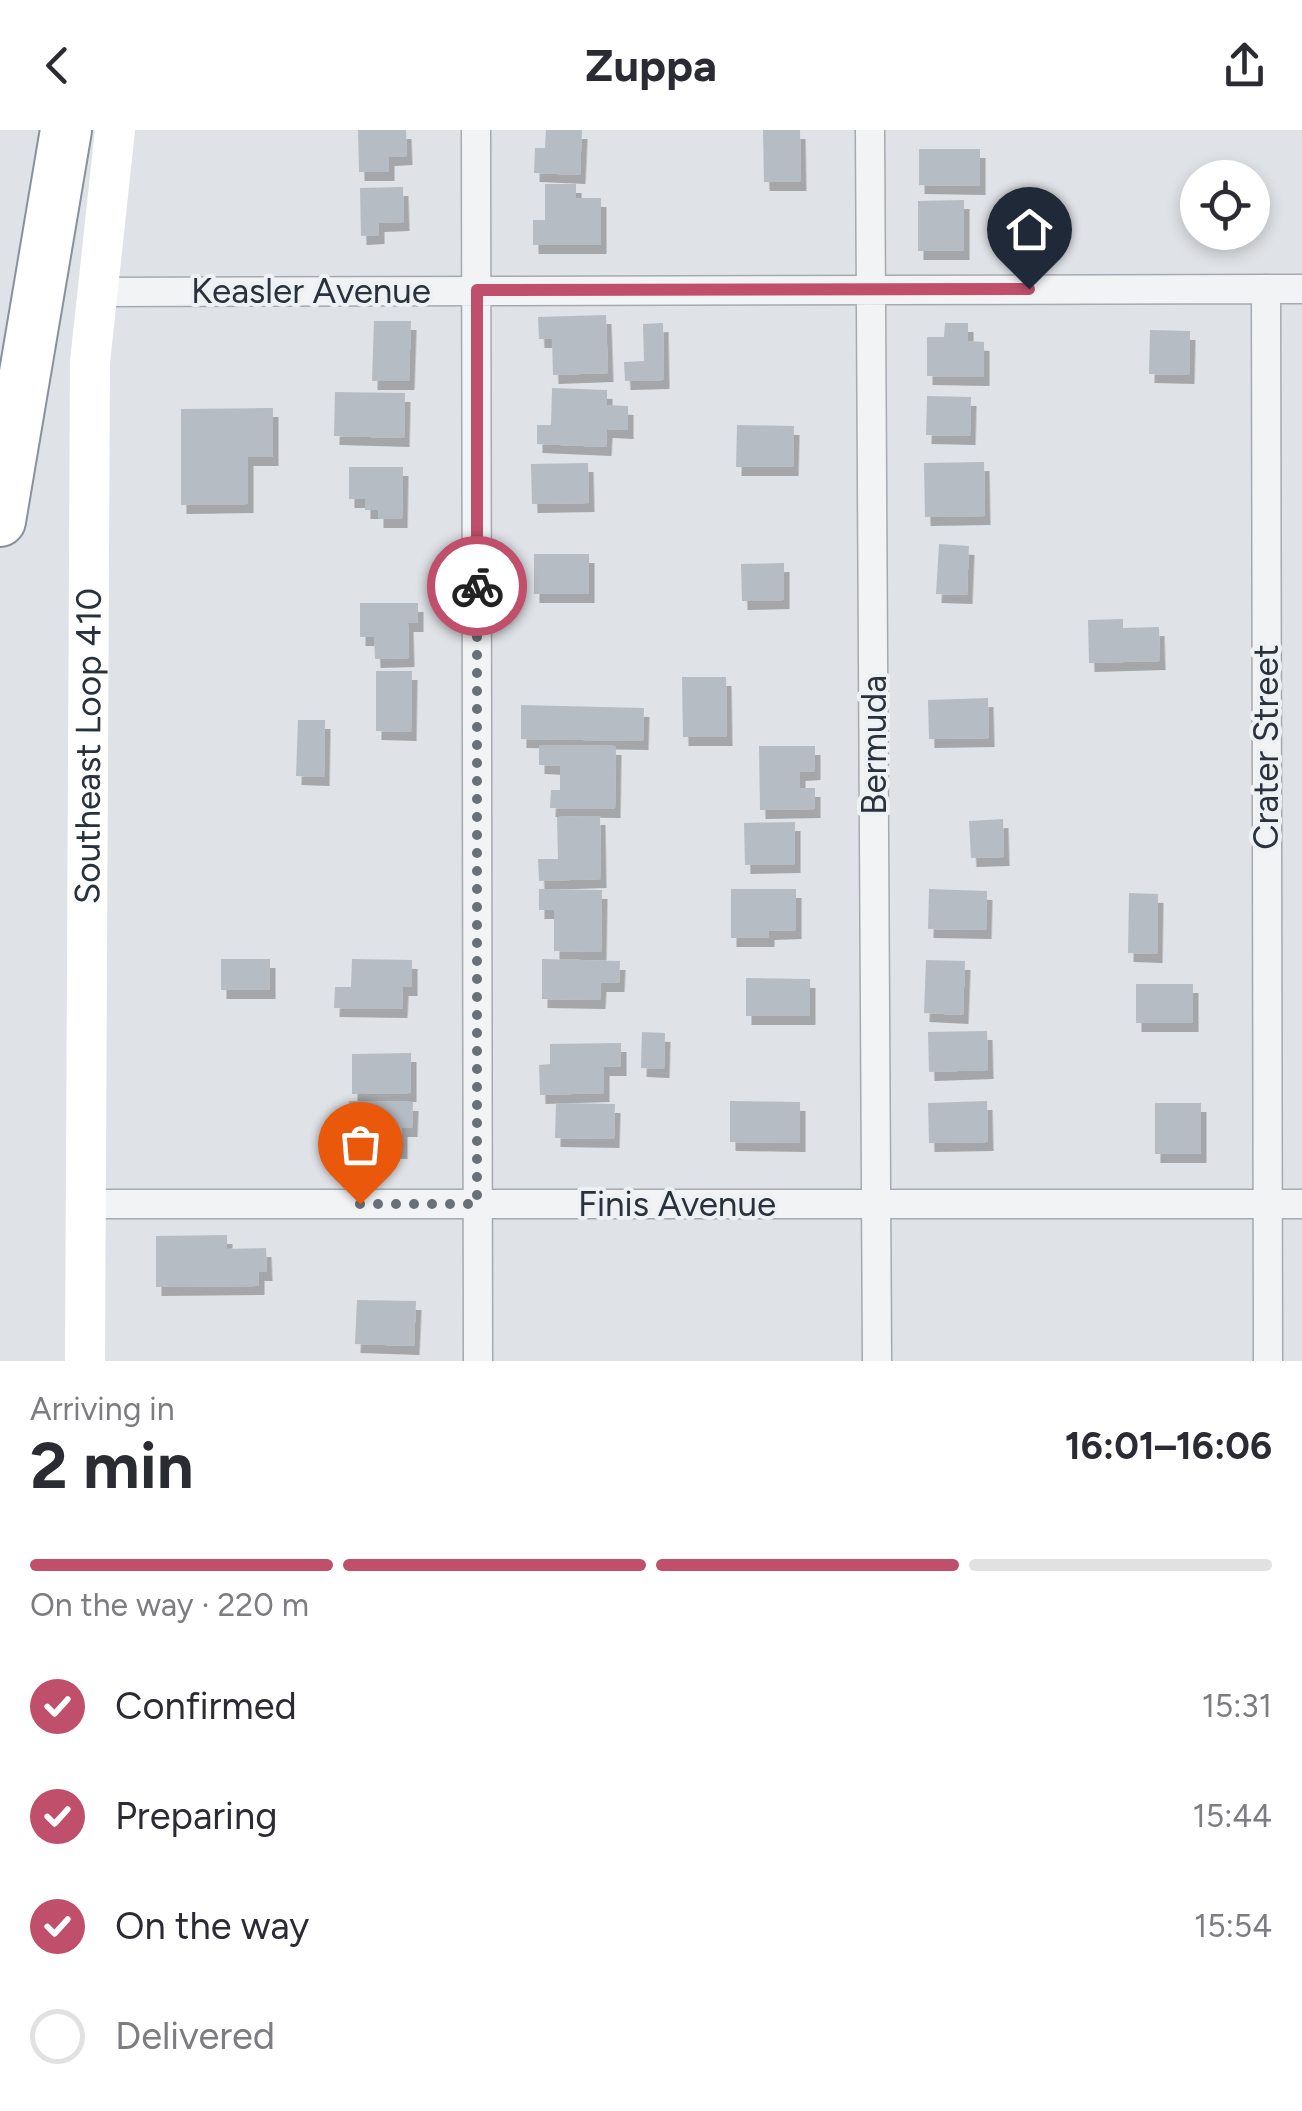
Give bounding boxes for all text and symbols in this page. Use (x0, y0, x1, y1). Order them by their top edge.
icon: back (30, 38, 85, 93)
text: Zuppa (585, 38, 717, 92)
icon: share (1217, 38, 1272, 93)
map controls (1180, 160, 1270, 250)
button: locate (1180, 160, 1270, 250)
pin (987, 187, 1072, 290)
icon: home (1002, 202, 1057, 257)
street label: Keasler Avenue (191, 270, 431, 312)
courier (427, 536, 527, 636)
icon: bike (450, 559, 505, 614)
street label: Southeast Loop 410 (66, 588, 110, 904)
street label: Crater Street (1245, 644, 1287, 850)
street label: Bermuda (853, 675, 895, 815)
pin (318, 1102, 403, 1205)
icon: bag (333, 1117, 388, 1172)
street label: Finis Avenue (578, 1183, 776, 1225)
text: Arriving in (30, 1390, 175, 1428)
text: 16:01–16:06 (1065, 1423, 1272, 1469)
text: 2 min (30, 1426, 194, 1504)
text: On the way · 220 m (30, 1586, 309, 1624)
icon: check (30, 1679, 85, 1734)
text: Confirmed (115, 1683, 297, 1729)
text: 15:31 (1202, 1687, 1272, 1725)
icon: check (30, 1789, 85, 1844)
text: Preparing (115, 1793, 277, 1839)
text: 15:44 (1193, 1797, 1272, 1835)
icon: check (30, 1899, 85, 1954)
text: On the way (115, 1903, 309, 1949)
text: 15:54 (1194, 1907, 1272, 1945)
text: Delivered (115, 2013, 275, 2059)

